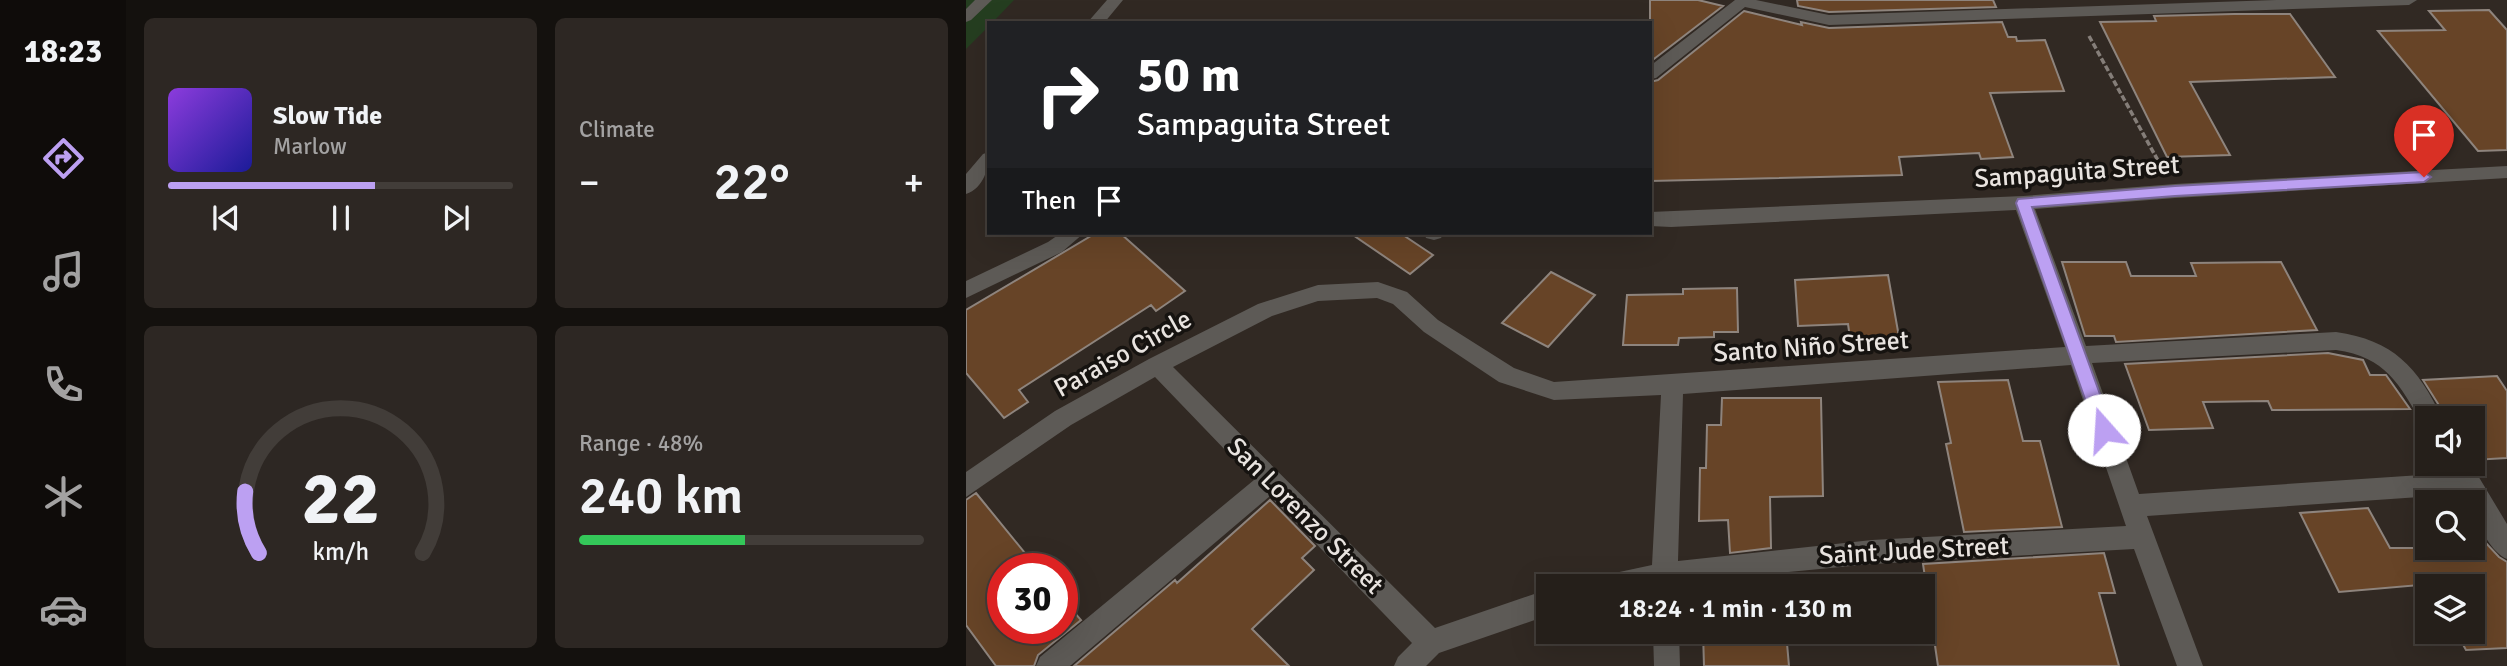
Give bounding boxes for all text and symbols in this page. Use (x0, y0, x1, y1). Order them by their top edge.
text: 18:23 (24, 32, 102, 71)
text: 50 m (1137, 45, 1240, 105)
icon: right (1022, 49, 1113, 140)
text: Slow Tide (273, 100, 382, 132)
text: Sampaguita Street (1137, 105, 1390, 144)
pin (2394, 105, 2454, 177)
text: Climate (579, 115, 655, 144)
icon: arrive (2405, 116, 2443, 154)
text: Marlow (273, 132, 347, 161)
icon: directions (39, 134, 88, 183)
street label: Sampaguita Street (1973, 149, 2181, 195)
text: 22° (713, 150, 790, 214)
text: − (579, 159, 600, 206)
text: + (903, 159, 924, 206)
icon: arrive (1090, 182, 1128, 220)
text: Then (1022, 185, 1076, 217)
icon: previous (207, 199, 245, 237)
icon: pause (322, 199, 360, 237)
icon: next (437, 199, 475, 237)
icon: music (39, 247, 88, 296)
street label: Paraiso Circle (1049, 303, 1197, 405)
street label: Santo Niño Street (1712, 324, 1910, 370)
icon: phone (39, 360, 88, 409)
position arrow (2067, 393, 2141, 467)
map controls (2415, 406, 2485, 644)
button: sound (2415, 406, 2485, 476)
text: Range · 48% (579, 429, 703, 458)
street label: San Lorenzo Street (1220, 431, 1390, 601)
text: 22 (301, 455, 380, 544)
text: 240 km (579, 464, 743, 528)
icon: climate (39, 472, 88, 521)
button: search (2415, 490, 2485, 560)
street label: Saint Jude Street (1818, 530, 2010, 572)
text: km/h (312, 536, 369, 567)
speed limit sign: 30 (987, 553, 1078, 644)
button: layers (2415, 574, 2485, 644)
icon: car (39, 585, 88, 634)
text: 18:24 · 1 min · 130 m (1619, 593, 1852, 625)

